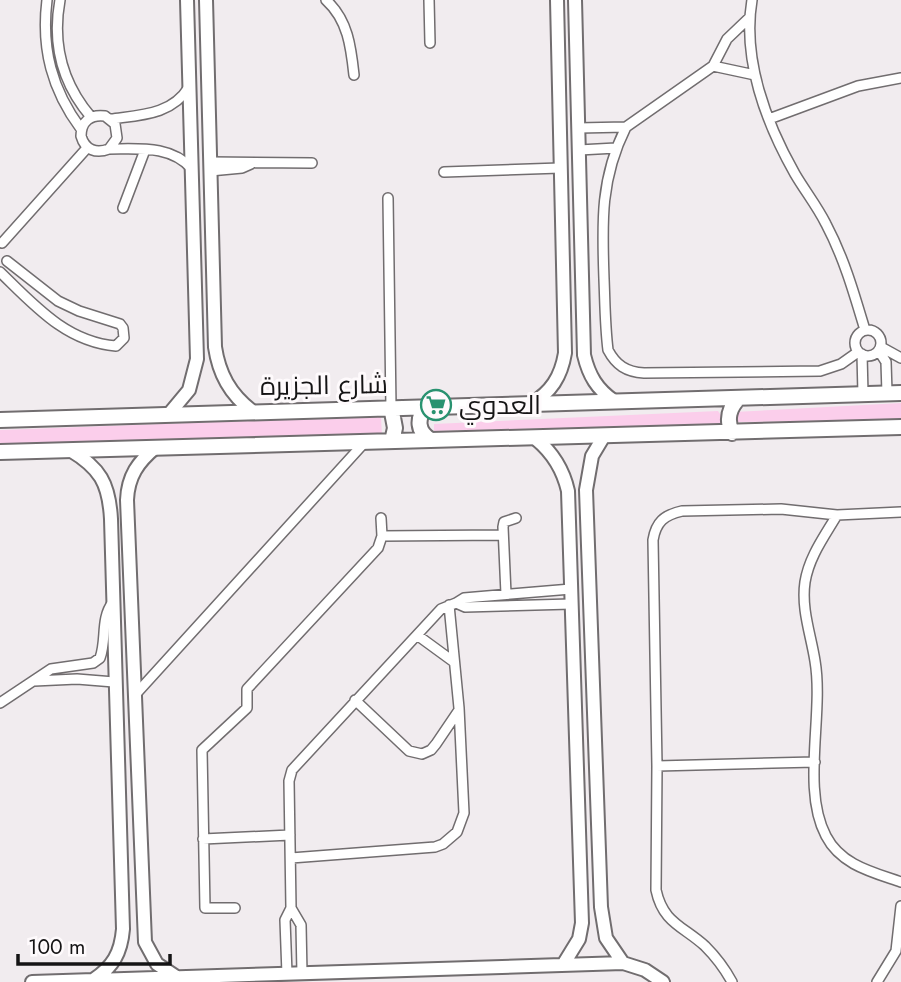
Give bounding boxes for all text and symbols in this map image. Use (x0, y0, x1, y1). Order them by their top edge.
street label: شارع الجزيرة (260, 365, 388, 405)
place label: العدوي (459, 386, 541, 425)
supermarket icon: العدوي (419, 388, 453, 422)
scale bar (18, 922, 170, 966)
text: 100 m (28, 932, 85, 962)

